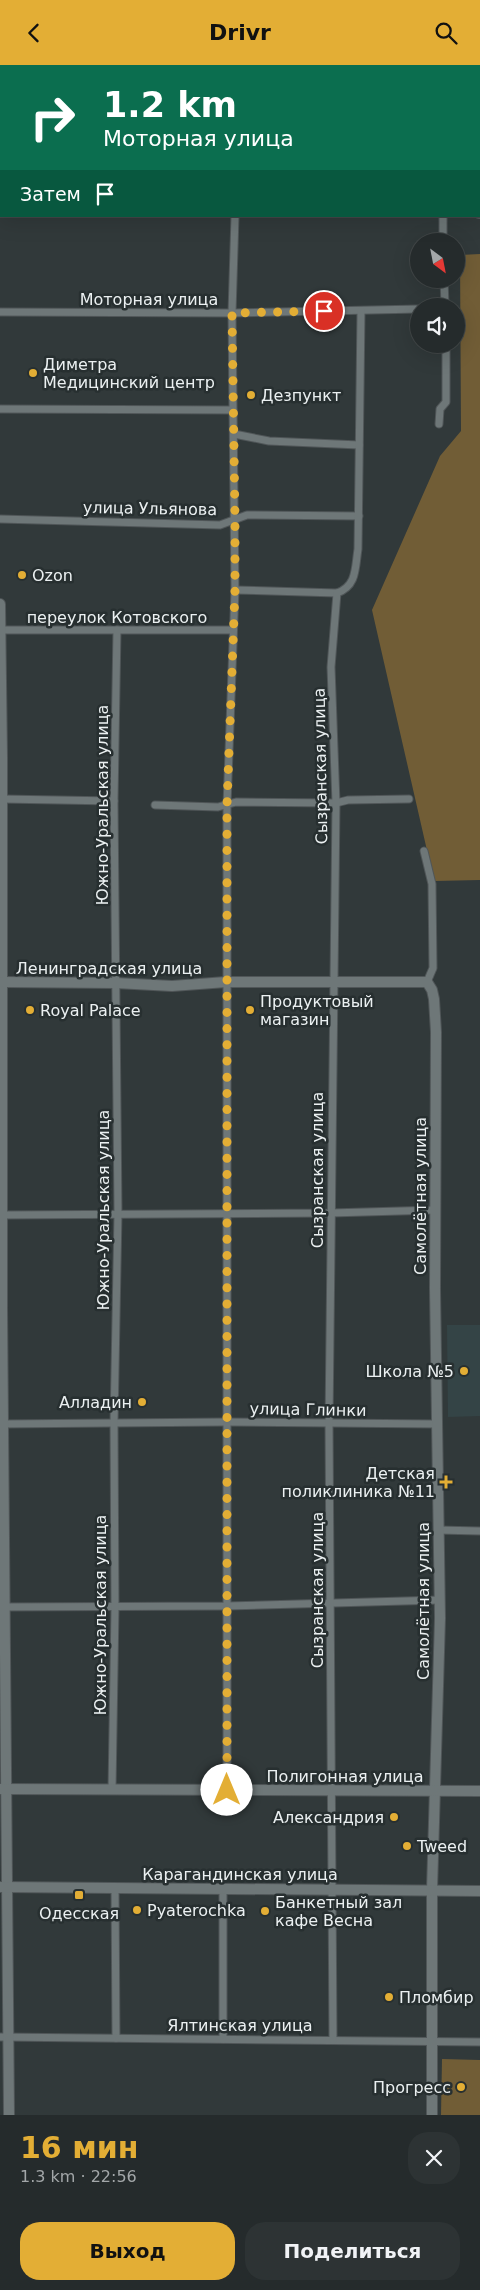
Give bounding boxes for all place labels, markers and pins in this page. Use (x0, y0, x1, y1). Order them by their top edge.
pin (303, 290, 345, 332)
place label: Диметра Медицинский центр (43, 355, 215, 392)
marker: Диметра Медицинский центр (27, 367, 39, 379)
place label: Дезпункт (261, 386, 341, 405)
marker: Дезпункт (245, 389, 257, 401)
place label: Ozon (32, 566, 73, 585)
marker: Ozon (16, 569, 28, 581)
place label: Продуктовый магазин (260, 992, 374, 1029)
place label: Royal Palace (40, 1001, 141, 1020)
marker: Royal Palace (24, 1004, 36, 1016)
marker: Продуктовый магазин (244, 1004, 256, 1016)
place label: Школа №5 (366, 1362, 454, 1381)
marker: Школа №5 (458, 1365, 470, 1377)
place label: Алладин (59, 1393, 132, 1412)
marker: Алладин (136, 1396, 148, 1408)
place label: Детская поликлиника №11 (281, 1464, 435, 1501)
marker: Детская поликлиника №11 (439, 1475, 453, 1489)
place label: Александрия (273, 1808, 384, 1827)
marker: Александрия (388, 1811, 400, 1823)
place label: Tweed (416, 1837, 467, 1856)
marker: Tweed (401, 1840, 413, 1852)
marker: Одесская (73, 1889, 85, 1901)
place label: Банкетный зал кафе Весна (275, 1893, 402, 1930)
place label: Pyaterochka (147, 1901, 246, 1920)
place label: Одесская (39, 1904, 119, 1923)
marker: Pyaterochka (131, 1904, 143, 1916)
marker: Банкетный зал кафе Весна (259, 1905, 271, 1917)
place label: Пломбир (399, 1988, 474, 2007)
marker: Пломбир (383, 1991, 395, 2003)
place label: Прогресс (373, 2078, 451, 2097)
marker: Прогресс (455, 2081, 467, 2093)

